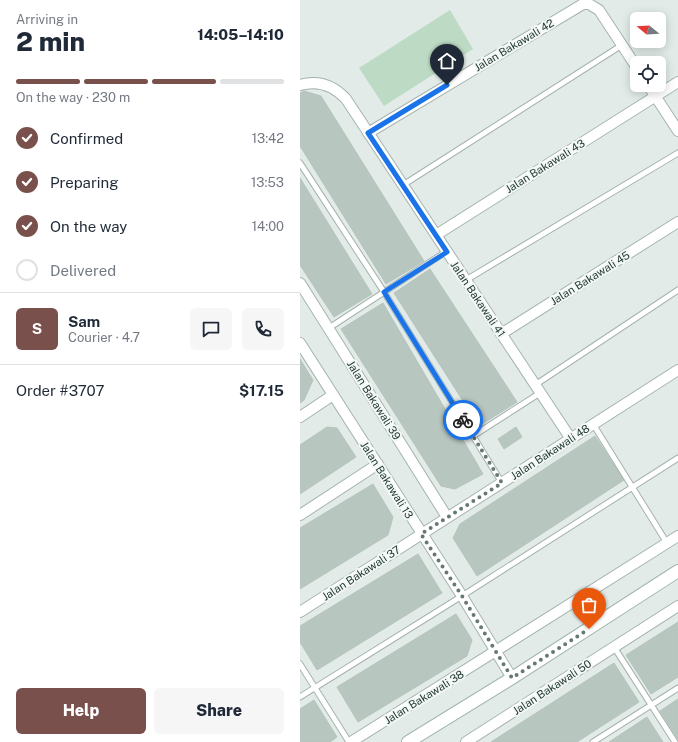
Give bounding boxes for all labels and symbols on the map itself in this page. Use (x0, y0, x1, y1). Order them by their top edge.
north arrow (630, 12, 666, 48)
street label: Jalan Bakawali 42 (472, 16, 556, 74)
pin (430, 44, 464, 85)
street label: Jalan Bakawali 43 (503, 137, 587, 195)
street label: Jalan Bakawali 45 (548, 249, 632, 307)
street label: Jalan Bakawali 41 (448, 259, 508, 339)
street label: Jalan Bakawali 39 (345, 358, 403, 442)
courier (443, 400, 483, 440)
street label: Jalan Bakawali 48 (508, 422, 592, 482)
street label: Jalan Bakawali 13 (358, 439, 416, 521)
street label: Jalan Bakawali 37 (320, 543, 403, 603)
pin (572, 588, 606, 629)
street label: Jalan Bakawali 50 (511, 657, 594, 717)
street label: Jalan Bakawali 38 (382, 668, 466, 726)

